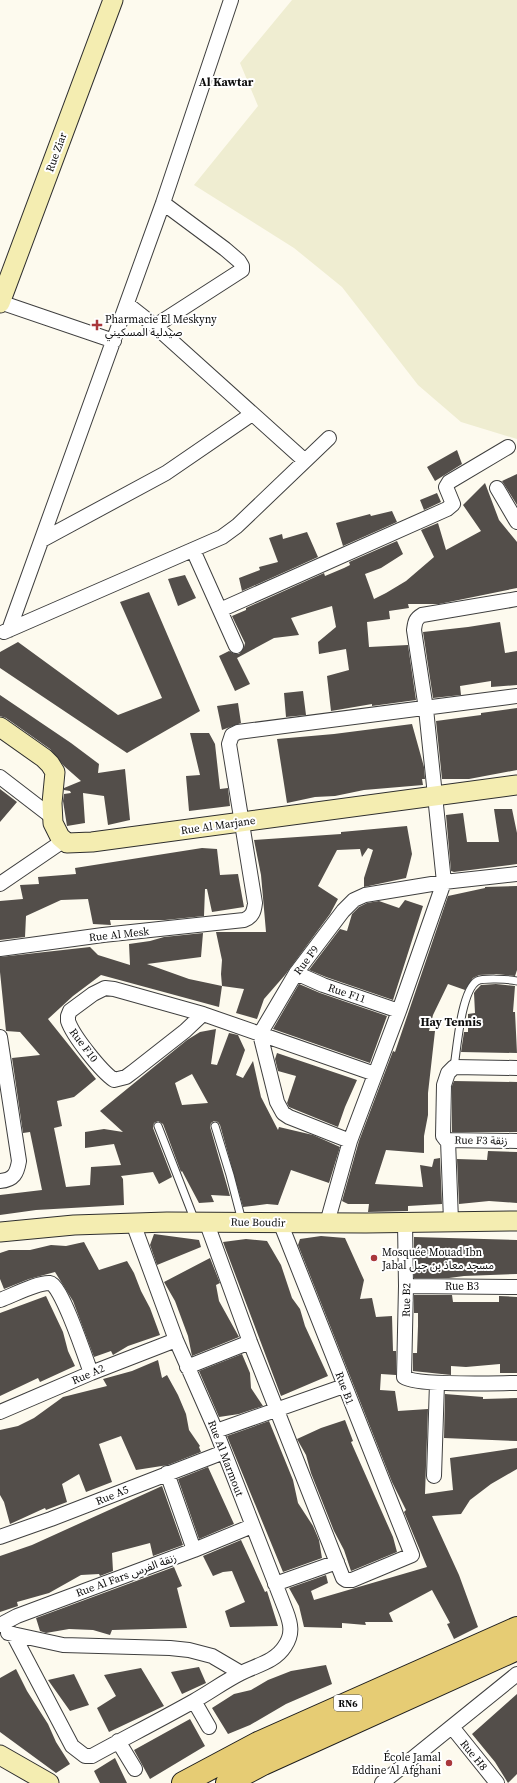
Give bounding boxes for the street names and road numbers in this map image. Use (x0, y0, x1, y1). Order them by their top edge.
street label: Rue Ziar (42, 130, 71, 174)
street label: Rue Al Marjane (180, 813, 257, 838)
street label: Rue Al Mesk (88, 924, 151, 945)
street label: Rue F9 (290, 942, 322, 978)
street label: Rue F11 (326, 980, 368, 1007)
street label: Rue F10 (66, 1025, 102, 1066)
street label: Rue F3 زنقة (454, 1133, 508, 1148)
street label: Rue Boudir (230, 1215, 286, 1230)
street label: Rue B3 (445, 1279, 479, 1294)
street label: Rue B2 (399, 1282, 414, 1317)
street label: Rue A2 (69, 1361, 107, 1388)
street label: Rue B1 (331, 1370, 358, 1407)
street label: Rue Al Marmout (204, 1418, 247, 1499)
street label: Rue A5 (93, 1482, 131, 1509)
street label: Rue Al Fars زنقة الفرس (74, 1550, 179, 1601)
road number: RN6 (334, 1695, 362, 1711)
street label: Rue H8 (457, 1737, 491, 1774)

